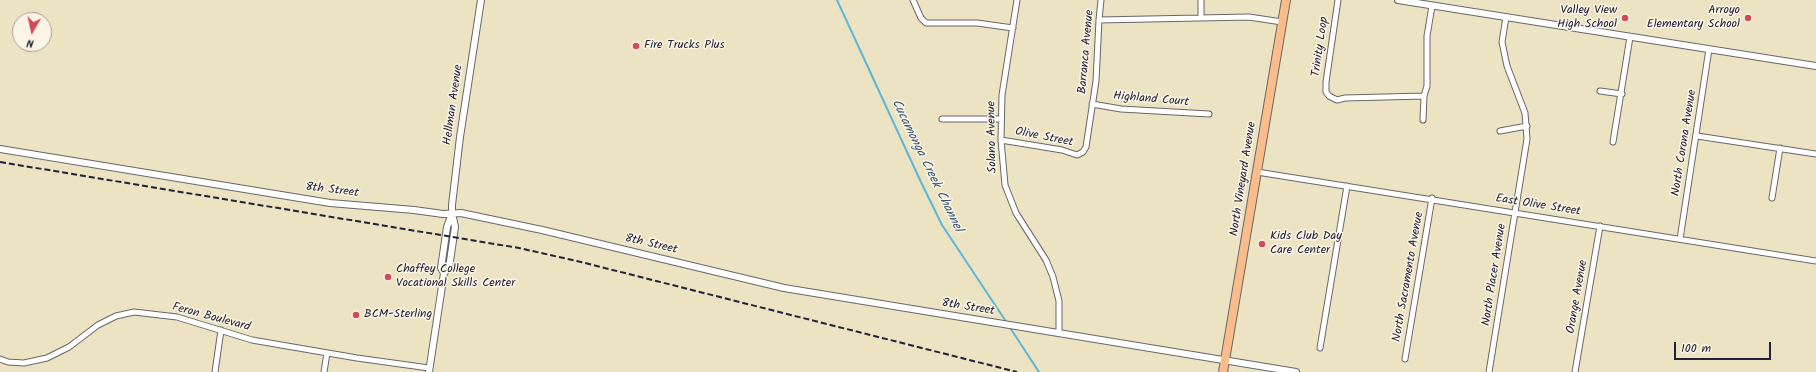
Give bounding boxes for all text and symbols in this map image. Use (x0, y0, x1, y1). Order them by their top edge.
place label: Valley View High School (1557, 4, 1617, 32)
place label: Arroyo Elementary School (1647, 4, 1740, 32)
street label: Barranca Avenue (1076, 9, 1098, 95)
north arrow (12, 12, 52, 52)
marker: Valley View High School (1620, 13, 1630, 23)
marker: Arroyo Elementary School (1743, 13, 1753, 23)
street label: Trinity Loop (1310, 16, 1332, 78)
text: N (25, 33, 35, 52)
place label: Fire Trucks Plus (644, 39, 725, 53)
marker: Fire Trucks Plus (631, 41, 641, 51)
street label: Hellman Avenue (441, 64, 467, 146)
street label: North Corona Avenue (1669, 89, 1701, 197)
street label: Highland Court (1113, 90, 1189, 110)
water label: Cucamonga Creek Channel (887, 97, 965, 235)
street label: Solano Avenue (985, 101, 1001, 173)
street label: North Vineyard Avenue (1228, 121, 1260, 237)
street label: Olive Street (1014, 125, 1074, 151)
street label: 8th Street (305, 181, 359, 201)
street label: East Olive Street (1494, 192, 1582, 220)
street label: North Sacramento Avenue (1390, 211, 1428, 343)
street label: North Placer Avenue (1480, 223, 1510, 327)
place label: Kids Club Day Care Center (1270, 230, 1342, 258)
street label: 8th Street (623, 232, 679, 258)
marker: Kids Club Day Care Center (1257, 239, 1267, 249)
street label: Orange Avenue (1564, 259, 1592, 335)
place label: Chaffey College Vocational Skills Center (396, 263, 515, 291)
marker: Chaffey College Vocational Skills Center (383, 272, 393, 282)
street label: 8th Street (940, 297, 996, 319)
street label: Feron Boulevard (170, 301, 252, 335)
place label: BCM-Sterling (364, 308, 432, 322)
marker: BCM-Sterling (351, 310, 361, 320)
scale bar (1676, 334, 1773, 360)
text: 100 m (1681, 339, 1711, 358)

